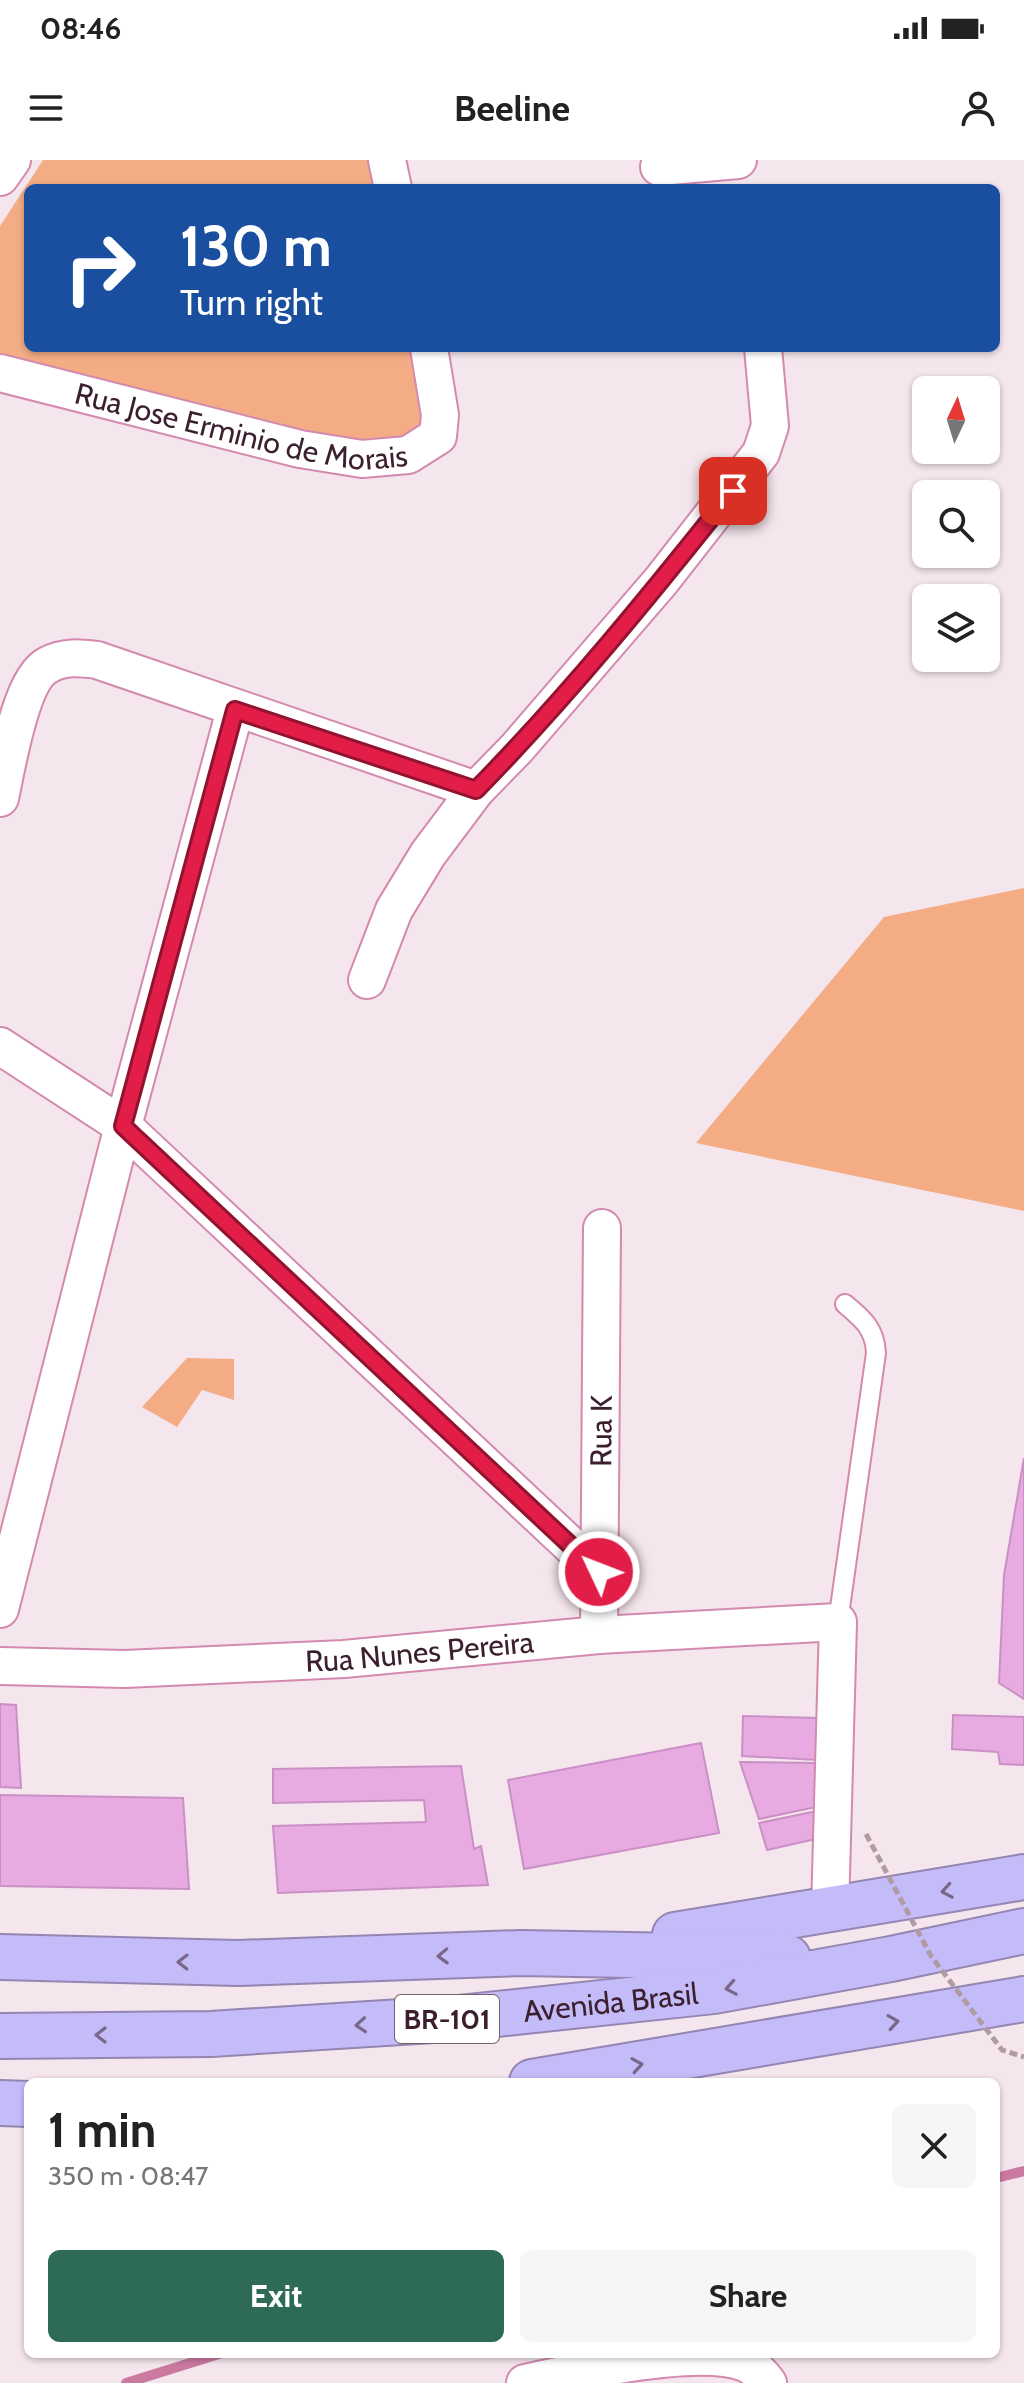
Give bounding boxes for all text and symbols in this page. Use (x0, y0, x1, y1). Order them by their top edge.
text: 08:46 (40, 10, 121, 47)
icon: menu (24, 86, 68, 130)
text: Beeline (454, 86, 570, 130)
icon: person (956, 86, 1000, 130)
text: 130 m (180, 212, 332, 280)
icon: right (48, 216, 152, 320)
text: Turn right (180, 280, 323, 324)
street label: Rua Jose Erminio de Morais (71, 374, 409, 478)
north arrow (912, 376, 1000, 464)
map controls (912, 376, 1000, 672)
pin (699, 457, 767, 525)
icon: arrive (711, 469, 755, 513)
button: search (912, 480, 1000, 568)
button: layers (912, 584, 1000, 672)
street label: Rua K (582, 1395, 619, 1467)
position arrow (557, 1530, 641, 1614)
street label: Rua Nunes Pereira (304, 1623, 536, 1679)
one-way arrow (940, 1881, 954, 1898)
one-way arrow (436, 1948, 449, 1965)
one-way arrow (176, 1953, 189, 1970)
street label: Avenida Brasil (521, 1974, 700, 2030)
one-way arrow (724, 1978, 738, 1995)
road number: BR-101 (395, 1995, 499, 2043)
one-way arrow (886, 2015, 900, 2032)
one-way arrow (354, 2016, 367, 2033)
one-way arrow (94, 2026, 107, 2044)
one-way arrow (630, 2057, 643, 2074)
text: 1 min (48, 2101, 156, 2159)
button: close (892, 2104, 976, 2188)
text: 350 m · 08:47 (48, 2160, 208, 2192)
button: Exit (48, 2250, 504, 2342)
button: Share (520, 2250, 976, 2342)

